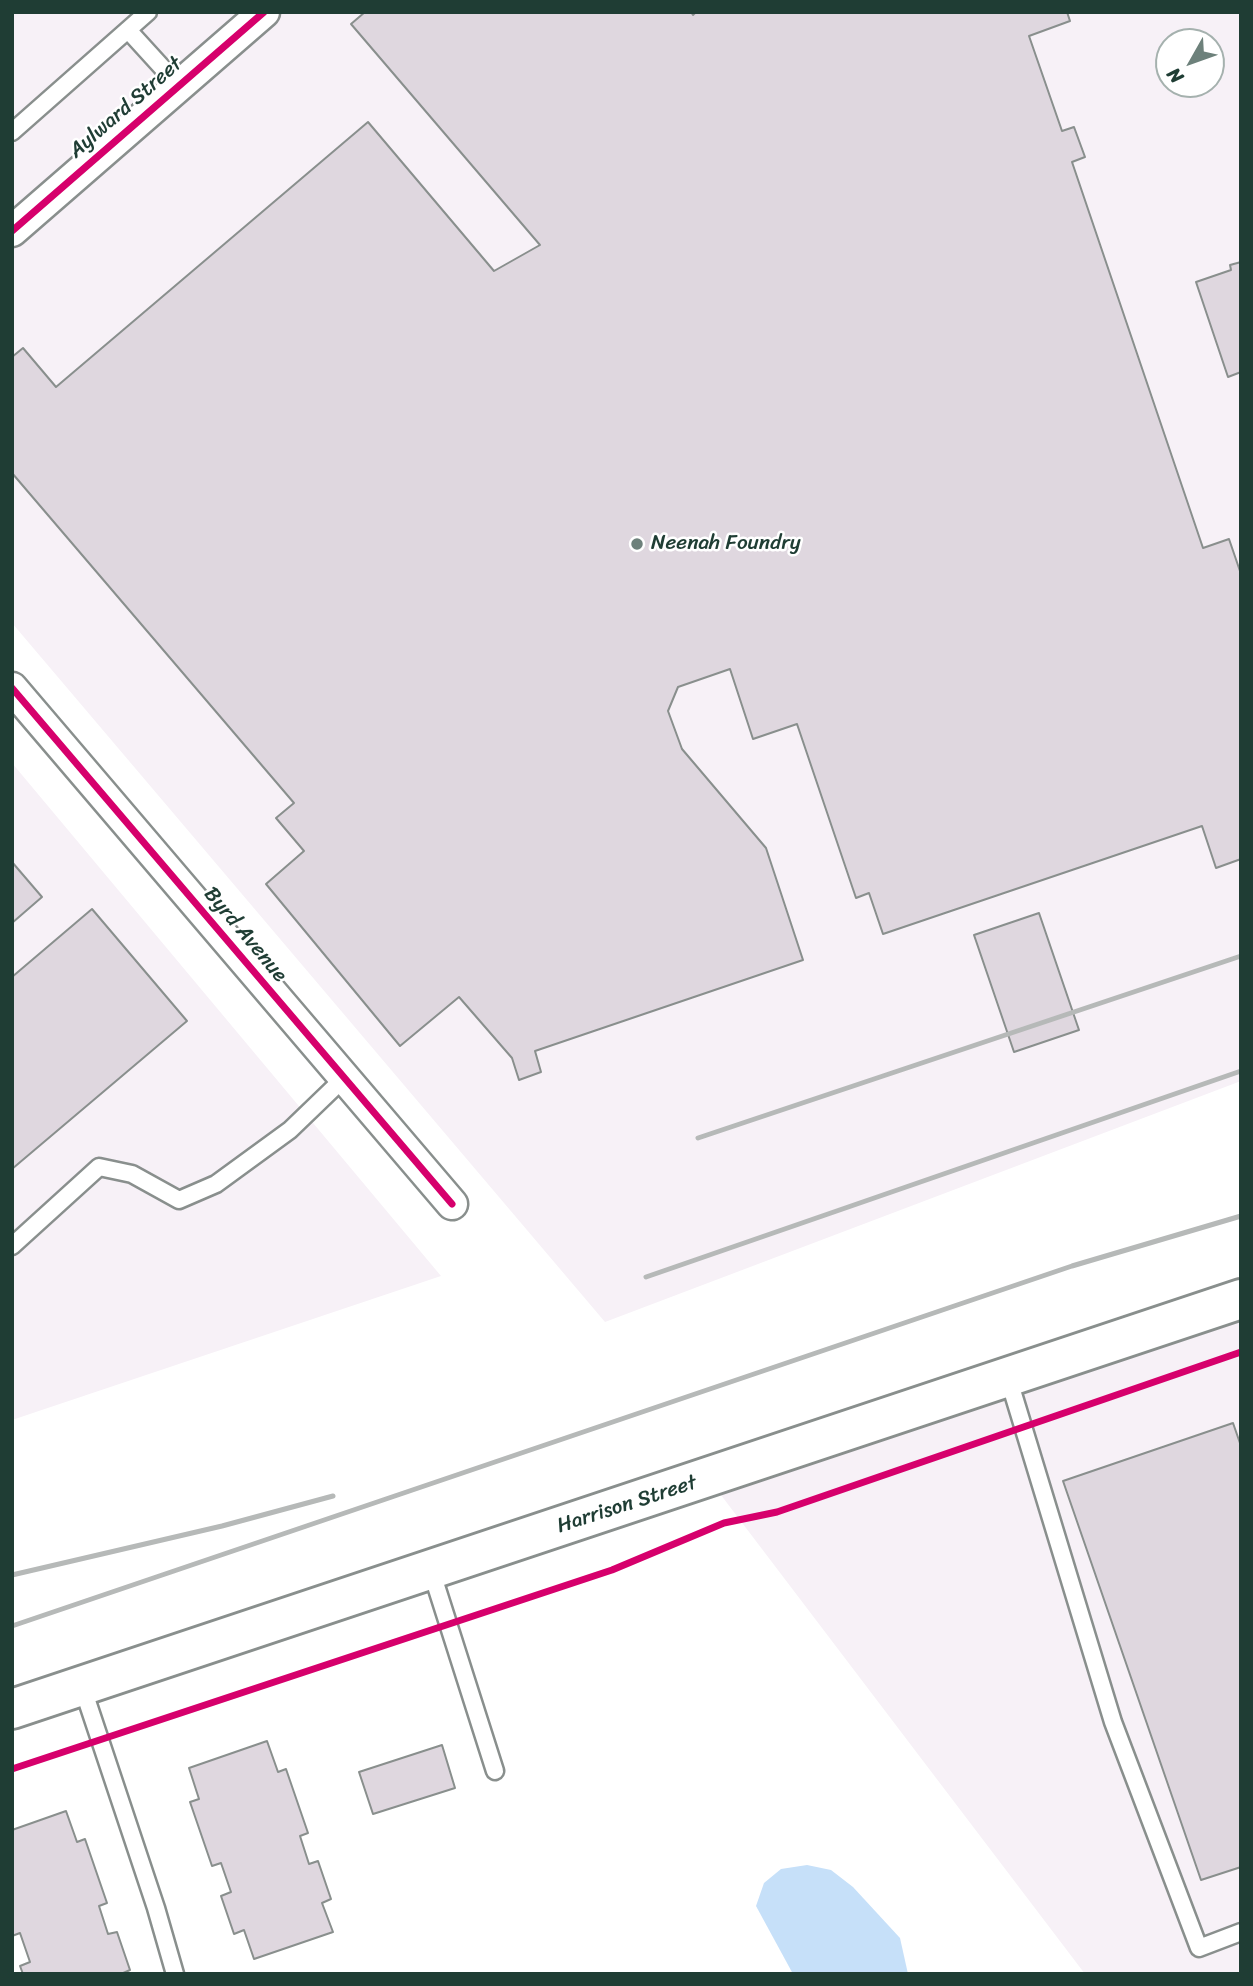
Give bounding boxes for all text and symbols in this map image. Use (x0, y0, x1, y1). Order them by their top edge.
north arrow (1155, 28, 1225, 98)
street label: Aylward Street (64, 52, 188, 164)
text: N (1158, 60, 1192, 91)
place label: Neenah Foundry (651, 531, 801, 557)
marker: Neenah Foundry (629, 536, 645, 552)
street label: Byrd Avenue (198, 882, 292, 988)
street label: Harrison Street (554, 1471, 700, 1539)

